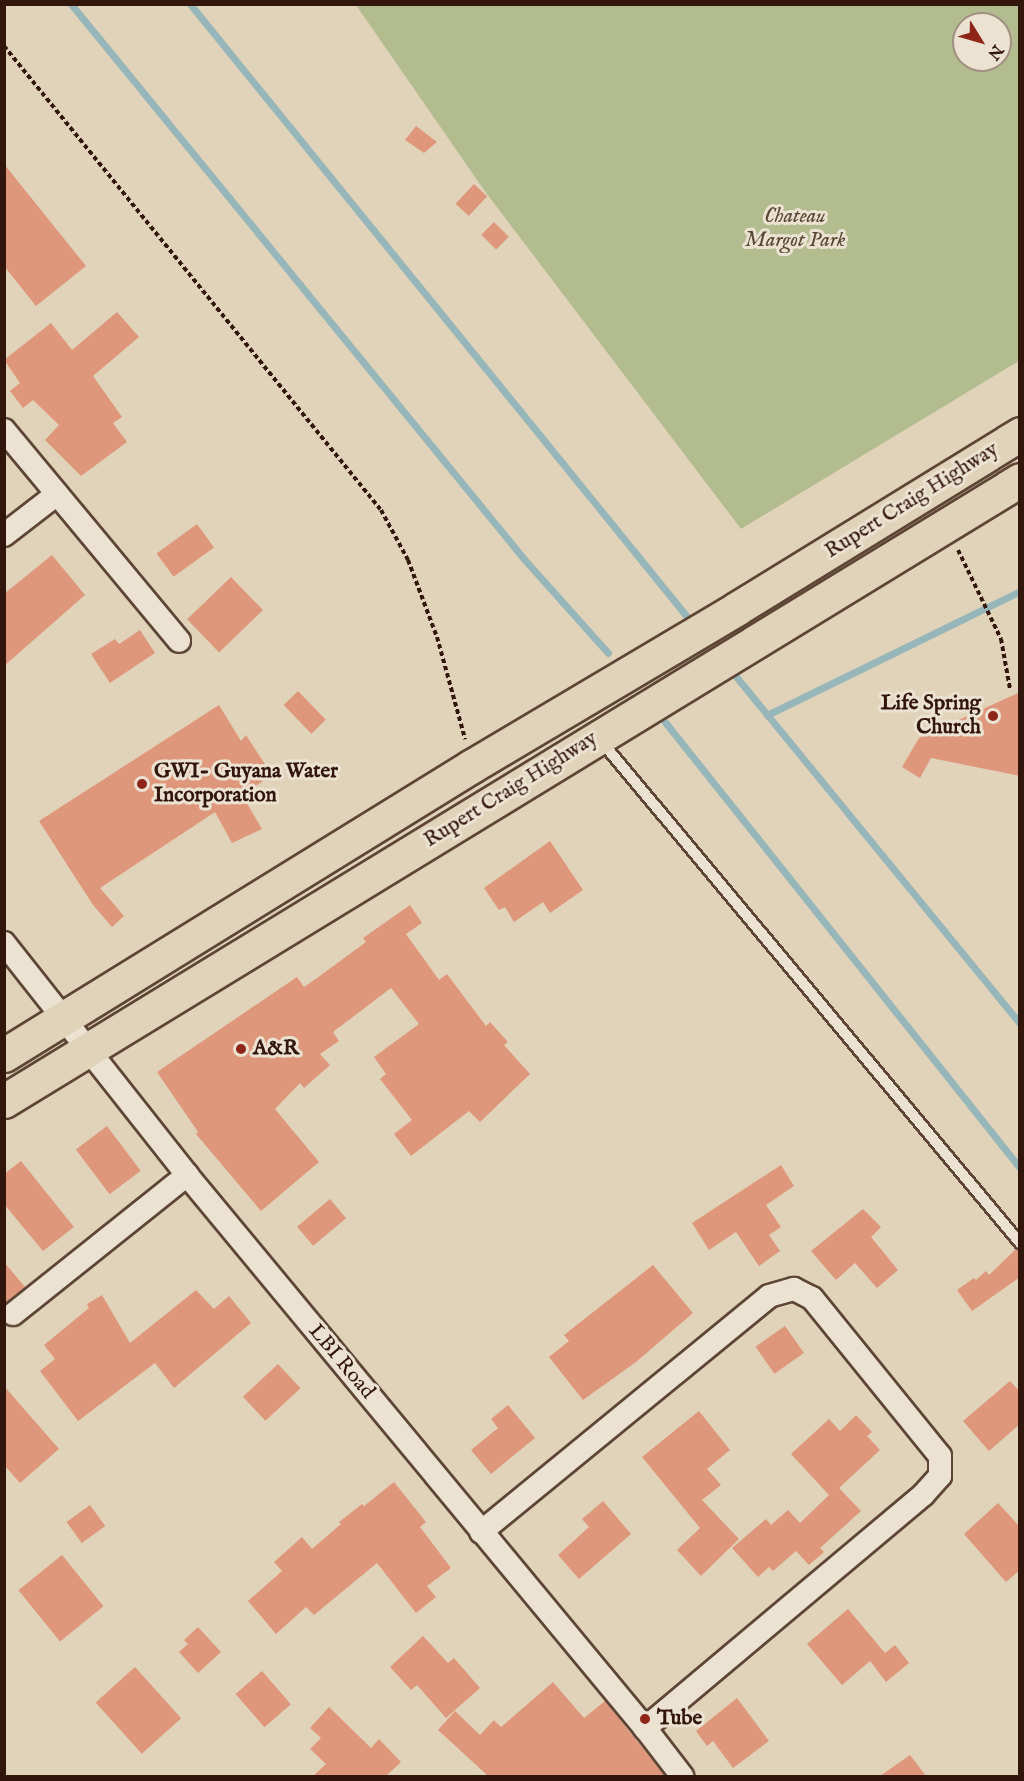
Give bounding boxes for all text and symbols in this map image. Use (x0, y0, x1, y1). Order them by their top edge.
north arrow (952, 12, 1012, 72)
text: N (983, 40, 1007, 63)
park label: Chateau Margot Park (745, 204, 845, 254)
street label: Rupert Craig Highway (821, 437, 1003, 565)
place label: Life Spring Church (881, 691, 981, 741)
marker: Life Spring Church (986, 709, 1000, 723)
street label: Rupert Craig Highway (420, 726, 602, 854)
place label: GWI- Guyana Water Incorporation (154, 759, 338, 809)
marker: GWI- Guyana Water Incorporation (135, 777, 149, 791)
place label: A&R (253, 1036, 299, 1062)
marker: A&R (234, 1042, 248, 1056)
street label: LBI Road (302, 1320, 380, 1404)
place label: Tube (657, 1706, 702, 1732)
marker: Tube (638, 1712, 652, 1726)

